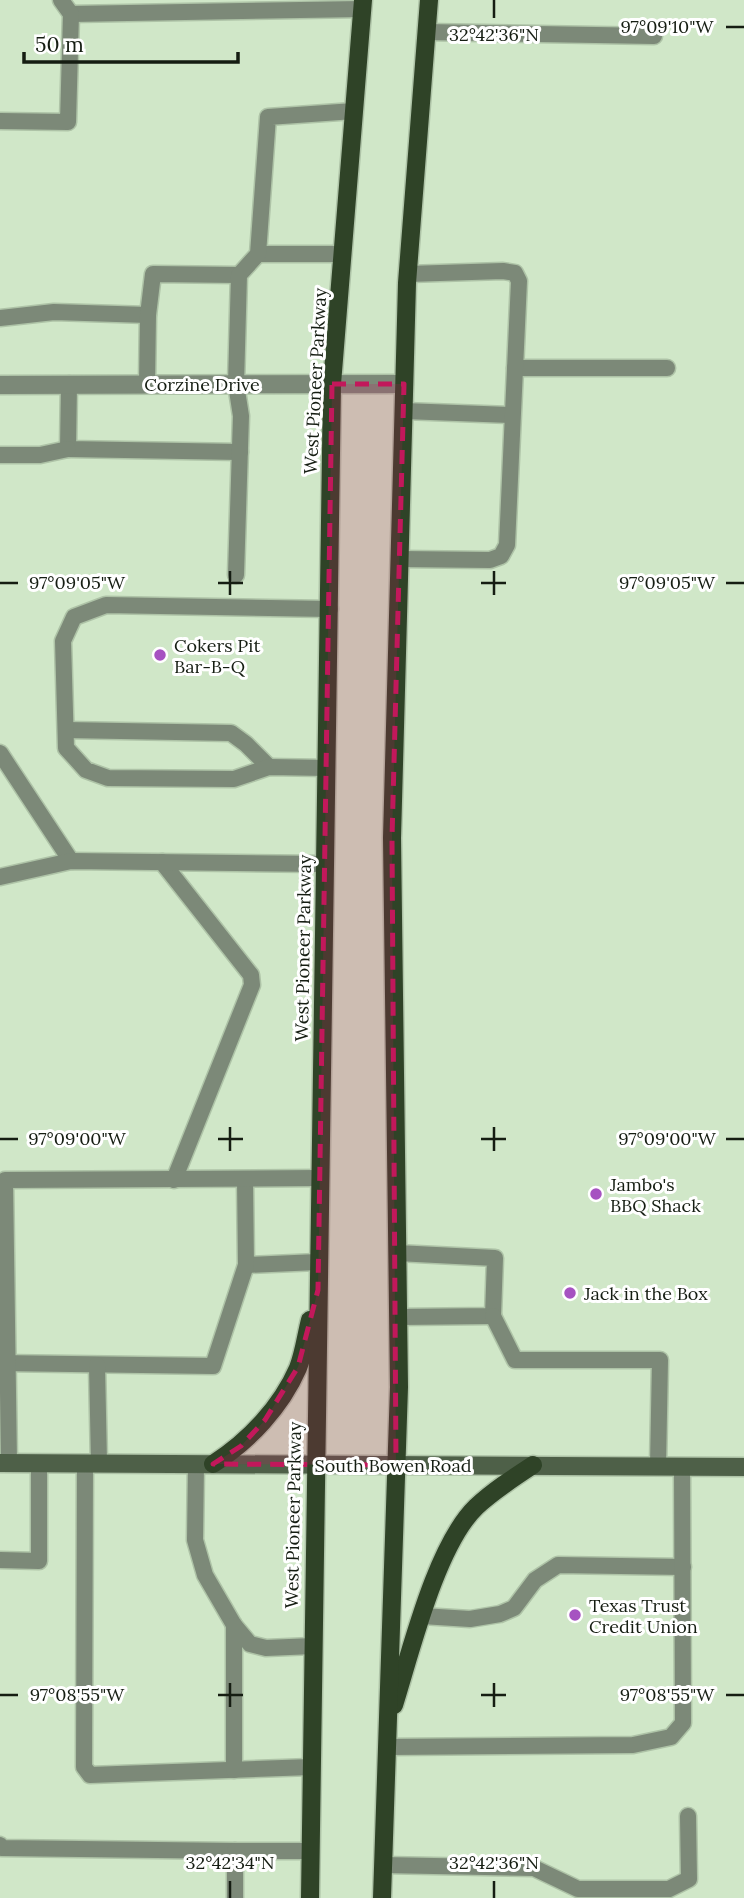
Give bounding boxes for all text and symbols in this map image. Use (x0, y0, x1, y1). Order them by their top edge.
text: 97°09'10"W (621, 15, 714, 38)
scale bar (24, 21, 238, 65)
text: 32°42'36"N (449, 23, 539, 46)
text: 50 m (35, 31, 84, 58)
street label: West Pioneer Parkway (299, 287, 331, 475)
street label: Corzine Drive (144, 373, 260, 396)
text: 97°09'05"W (29, 571, 126, 594)
text: 97°09'05"W (619, 571, 716, 594)
place label: Cokers Pit Bar-B-Q (174, 634, 261, 678)
marker: Cokers Pit Bar-B-Q (152, 647, 168, 663)
street label: West Pioneer Parkway (290, 854, 316, 1042)
text: 97°09'00"W (28, 1127, 127, 1150)
text: 97°09'00"W (618, 1127, 717, 1150)
place label: Jambo's BBQ Shack (609, 1173, 701, 1217)
marker: Jambo's BBQ Shack (588, 1186, 604, 1202)
place label: Jack in the Box (583, 1282, 708, 1305)
marker: Jack in the Box (562, 1285, 578, 1301)
street label: West Pioneer Parkway (280, 1421, 306, 1609)
street label: South Bowen Road (315, 1454, 472, 1477)
place label: Texas Trust Credit Union (589, 1594, 698, 1638)
marker: Texas Trust Credit Union (567, 1607, 583, 1623)
text: 97°08'55"W (30, 1683, 125, 1706)
text: 97°08'55"W (620, 1683, 715, 1706)
text: 32°42'34"N (185, 1851, 275, 1874)
text: 32°42'36"N (449, 1851, 539, 1874)

